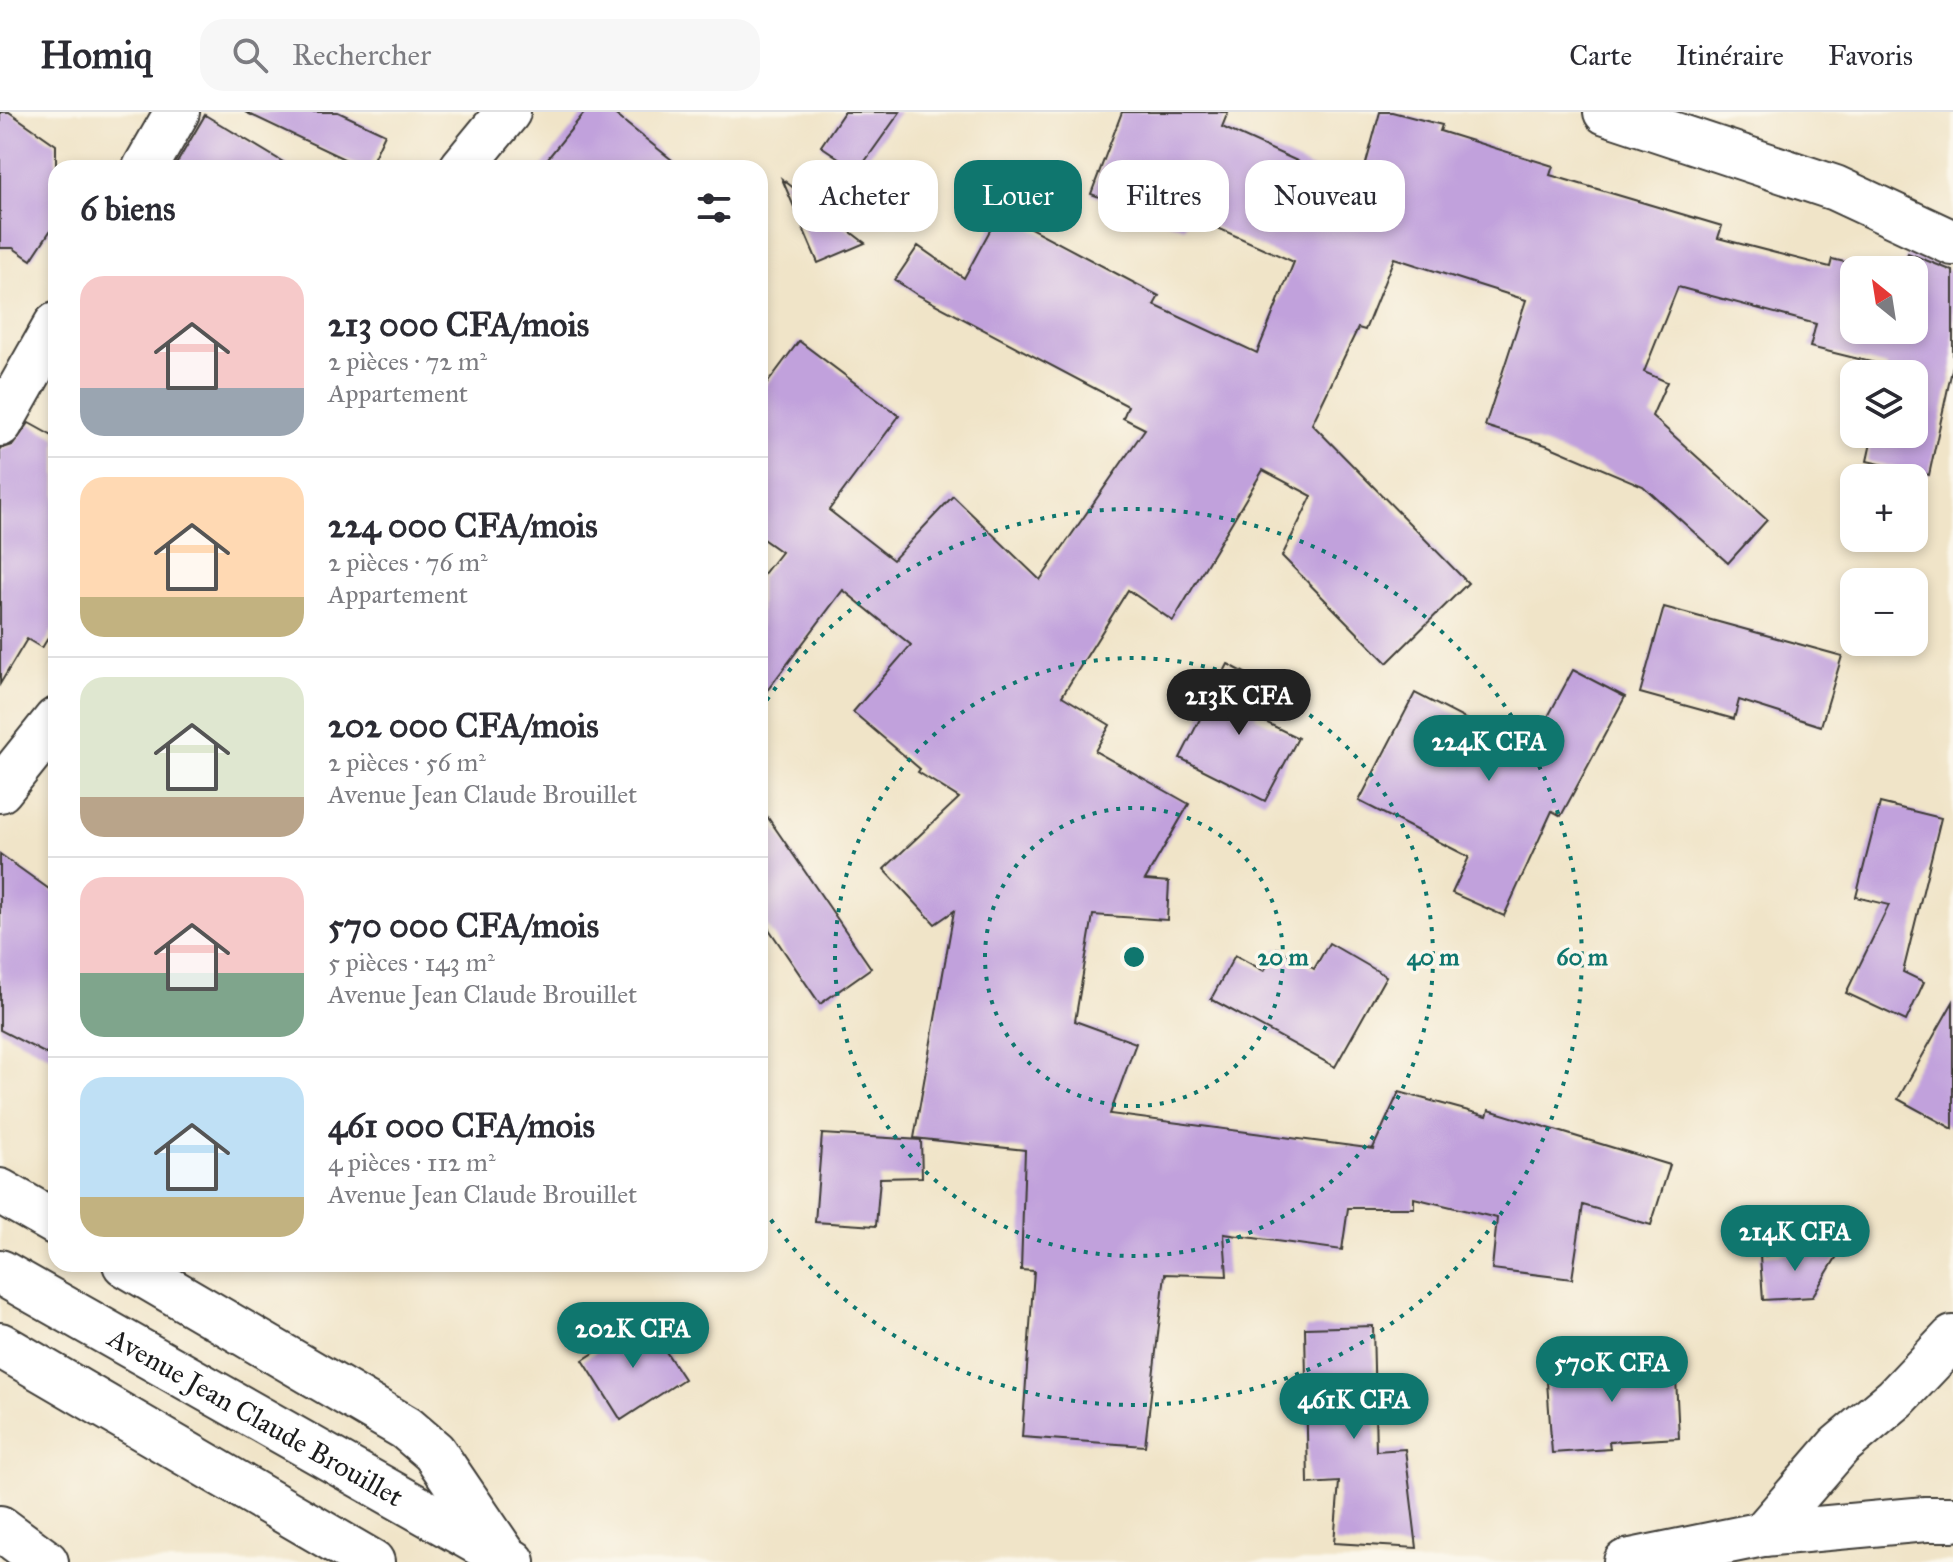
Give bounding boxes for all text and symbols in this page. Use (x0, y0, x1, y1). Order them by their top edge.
search box (200, 19, 760, 91)
text: Homiq (40, 32, 152, 78)
icon: search (228, 33, 272, 77)
text: Rechercher (292, 37, 431, 73)
text: Carte (1569, 38, 1632, 73)
text: Itinéraire (1676, 38, 1784, 73)
text: Favoris (1828, 38, 1913, 73)
chip: Acheter (792, 160, 938, 232)
chip: Louer (954, 160, 1082, 232)
chip: Filtres (1098, 160, 1229, 232)
chip: Nouveau (1245, 160, 1405, 232)
icon: filters (692, 186, 736, 230)
text: 6 biens (80, 188, 175, 229)
north arrow (1840, 256, 1928, 344)
map controls (1840, 256, 1928, 656)
text: 213 000 CFA/mois (328, 304, 589, 345)
icon: home (144, 308, 240, 404)
text: 2 pièces · 72 m² (328, 345, 487, 377)
button: layers (1840, 360, 1928, 448)
text: Appartement (328, 377, 468, 409)
button: + (1840, 464, 1928, 552)
text: 224 000 CFA/mois (328, 505, 598, 546)
icon: home (144, 509, 240, 605)
text: 2 pièces · 76 m² (328, 546, 488, 578)
button: − (1840, 568, 1928, 656)
text: Appartement (328, 578, 468, 610)
pin: 213K CFA (1156, 669, 1322, 737)
text: 213K CFA (1185, 679, 1293, 711)
text: 202 000 CFA/mois (328, 705, 599, 746)
icon: home (144, 709, 240, 805)
pin: 224K CFA (1406, 715, 1572, 783)
text: 224K CFA (1431, 725, 1547, 757)
text: 2 pièces · 56 m² (328, 746, 486, 778)
text: Avenue Jean Claude Brouillet (328, 778, 637, 810)
text: 570 000 CFA/mois (328, 905, 599, 946)
icon: home (144, 909, 240, 1005)
text: 20 m (1257, 942, 1309, 972)
text: 40 m (1407, 942, 1460, 972)
text: 60 m (1556, 942, 1609, 972)
centre of rings (1120, 943, 1148, 971)
text: 5 pièces · 143 m² (328, 946, 495, 978)
text: Avenue Jean Claude Brouillet (328, 978, 637, 1010)
text: 461 000 CFA/mois (328, 1105, 595, 1146)
icon: home (144, 1109, 240, 1205)
text: 4 pièces · 112 m² (328, 1146, 495, 1178)
text: Avenue Jean Claude Brouillet (328, 1178, 637, 1210)
pin: 214K CFA (1712, 1205, 1878, 1273)
text: 214K CFA (1739, 1215, 1851, 1247)
pin: 202K CFA (550, 1302, 716, 1370)
text: 202K CFA (575, 1312, 691, 1344)
street label: Avenue Jean Claude Brouillet (101, 1319, 409, 1514)
pin: 570K CFA (1529, 1336, 1695, 1404)
text: 570K CFA (1554, 1346, 1670, 1378)
pin: 461K CFA (1271, 1373, 1437, 1441)
text: 461K CFA (1298, 1383, 1410, 1415)

